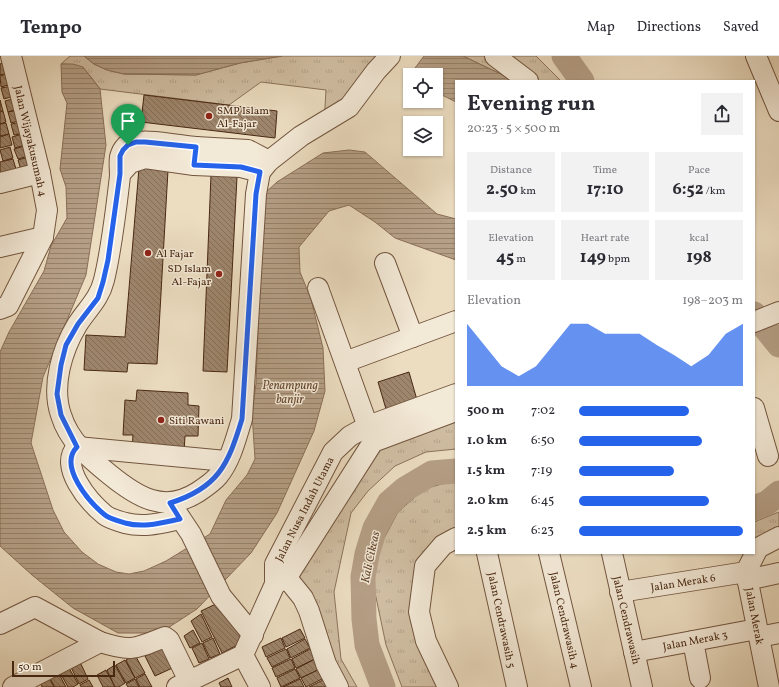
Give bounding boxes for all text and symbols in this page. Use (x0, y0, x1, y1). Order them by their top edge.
text: Tempo (20, 15, 82, 41)
text: Map (587, 18, 615, 37)
text: Directions (637, 18, 701, 37)
text: Saved (723, 18, 759, 37)
map controls (403, 68, 443, 156)
button: locate (403, 68, 443, 108)
street label: Jalan Wijayakusumah 4 (9, 84, 50, 199)
text: Evening run (467, 89, 596, 120)
button: share (701, 93, 743, 135)
pin (111, 104, 145, 145)
place label: SMP Islam Al-Fajar (217, 104, 269, 132)
icon: arrive (117, 110, 139, 132)
marker: SMP Islam Al-Fajar (204, 111, 214, 121)
button: layers (403, 116, 443, 156)
text: 20:23 · 5 × 500 m (467, 120, 560, 138)
text: Distance (490, 163, 532, 178)
text: Time (593, 163, 617, 178)
text: Pace (688, 163, 710, 178)
text: 2.50 (486, 178, 518, 201)
text: 17:10 (586, 178, 624, 201)
text: 6:52 (672, 178, 704, 201)
text: km (518, 184, 536, 199)
text: /km (704, 184, 726, 199)
text: Elevation (488, 231, 534, 246)
text: Heart rate (581, 231, 629, 246)
text: kcal (689, 231, 709, 246)
text: 45 (496, 246, 514, 269)
text: 149 (580, 246, 606, 269)
text: 198 (686, 246, 712, 269)
place label: Al Fajar (156, 247, 194, 262)
marker: Al Fajar (143, 248, 153, 258)
text: m (514, 252, 526, 267)
text: bpm (606, 252, 630, 267)
place label: SD Islam Al-Fajar (168, 262, 211, 290)
marker: SD Islam Al-Fajar (214, 269, 224, 279)
text: Elevation (467, 292, 521, 310)
text: 198–203 m (682, 292, 743, 310)
water label: Penampung banjir (262, 378, 318, 408)
text: 500 m (467, 402, 504, 420)
text: 7:02 (531, 402, 555, 420)
place label: Siti Rawani (169, 414, 224, 429)
marker: Siti Rawani (156, 415, 166, 425)
text: 1.0 km (467, 432, 507, 450)
text: 6:50 (531, 432, 554, 450)
street label: Jalan Nusa Indah Utama (272, 454, 339, 565)
text: 1.5 km (467, 462, 505, 480)
text: 7:19 (531, 462, 552, 480)
text: 2.0 km (467, 492, 509, 510)
text: 6:45 (531, 492, 554, 510)
text: 2.5 km (467, 522, 507, 540)
text: 6:23 (531, 522, 554, 540)
water label: Kali Cikeas (358, 529, 384, 584)
street label: Jalan Cendrawasih 4 (545, 570, 582, 671)
street label: Jalan Cendrawasih 5 (483, 571, 518, 670)
street label: Jalan Merak 6 (650, 571, 717, 596)
street label: Jalan Cendrawasih (608, 575, 643, 666)
street label: Jalan Merak (741, 586, 766, 646)
street label: Jalan Merak 3 (662, 628, 729, 655)
scale bar (12, 659, 115, 678)
text: 50 m (18, 660, 42, 675)

